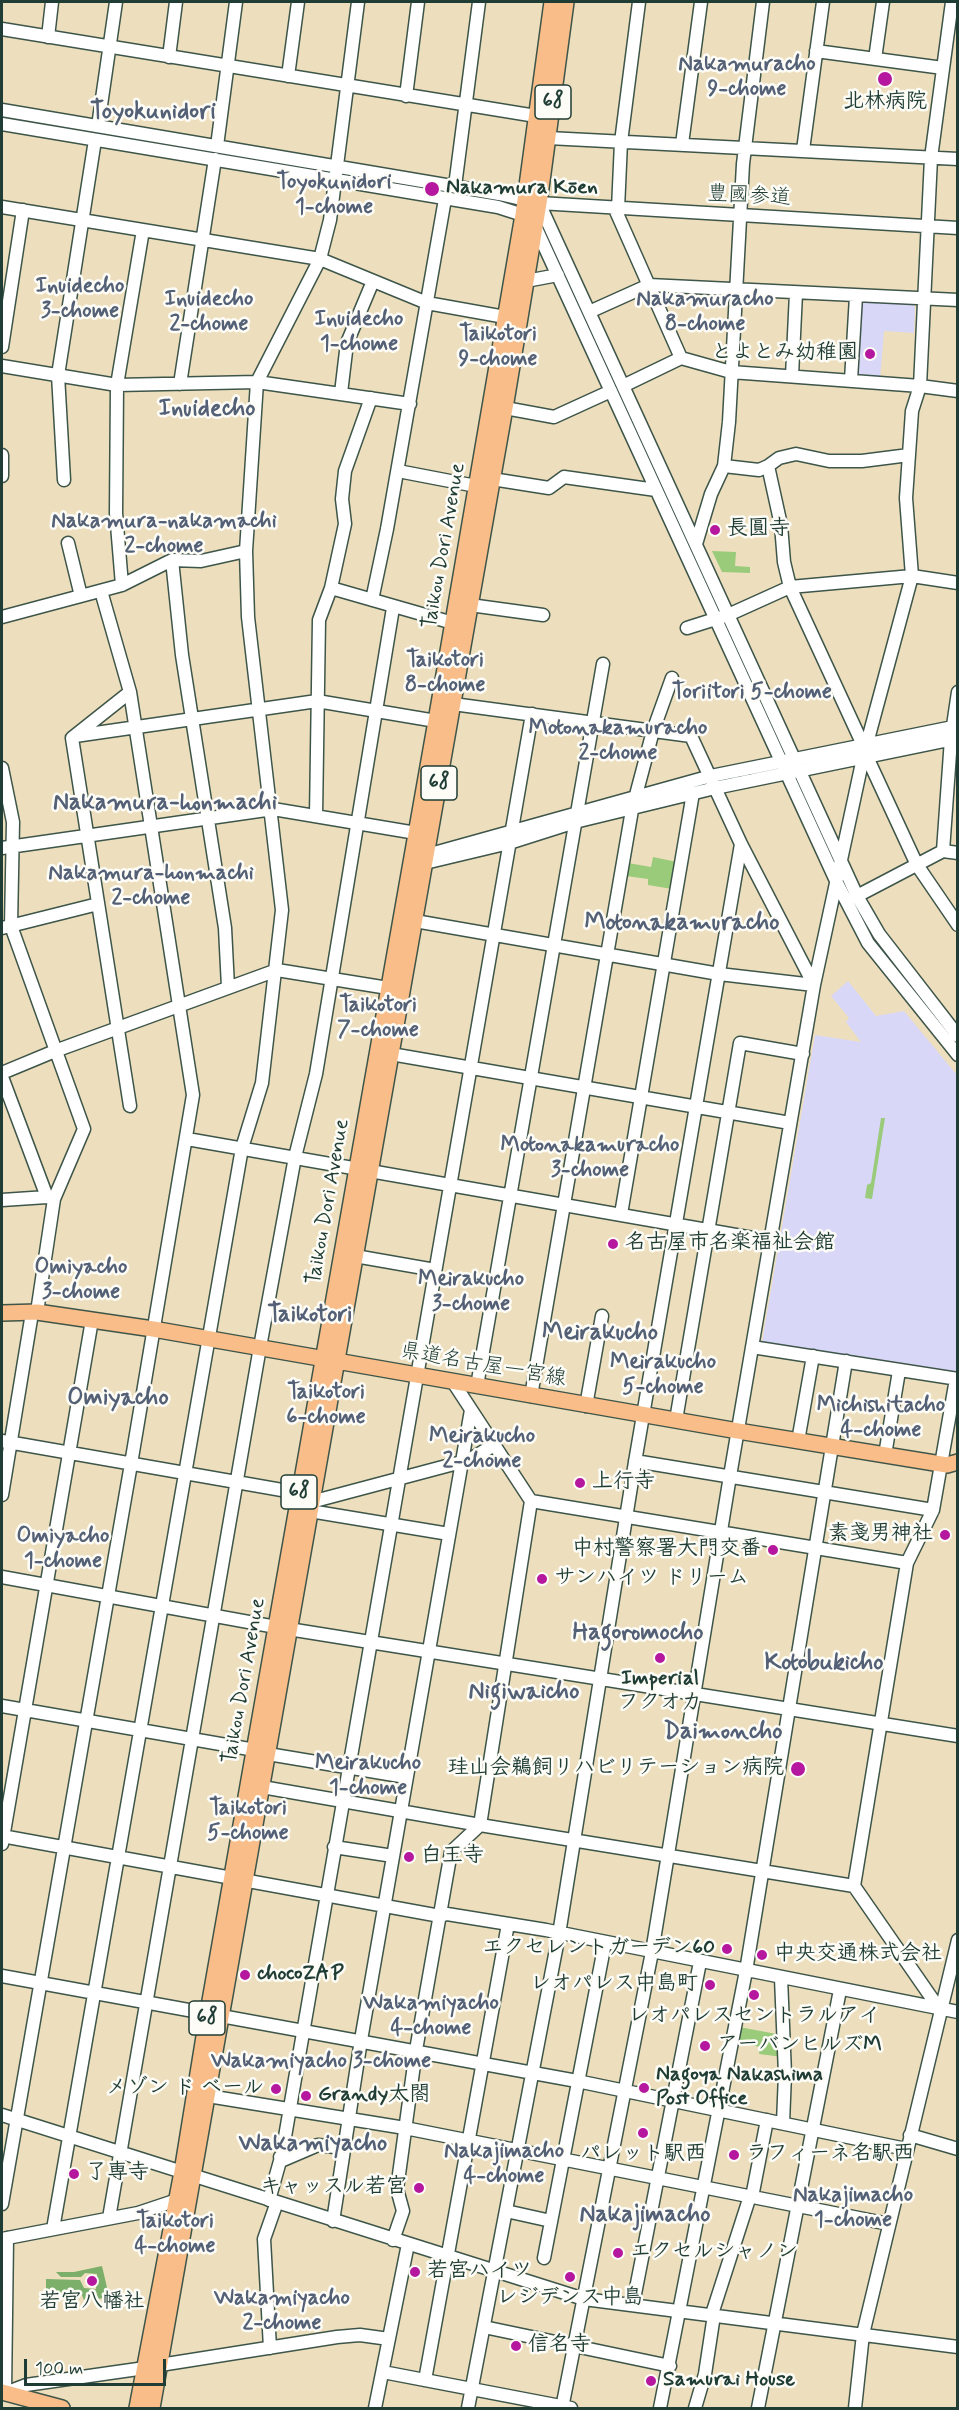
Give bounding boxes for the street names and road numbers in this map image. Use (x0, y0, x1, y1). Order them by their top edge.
road number: 68 (535, 85, 571, 119)
street label: 豊國参道 (706, 182, 792, 212)
street label: Taikou Dori Avenue (418, 461, 472, 631)
road number: 68 (421, 766, 457, 800)
street label: Taikou Dori Avenue (302, 1117, 356, 1287)
street label: 県道名古屋一宮線 (398, 1339, 568, 1393)
road number: 68 (281, 1475, 317, 1509)
street label: Taikou Dori Avenue (218, 1596, 272, 1766)
road number: 68 (189, 2001, 225, 2035)

